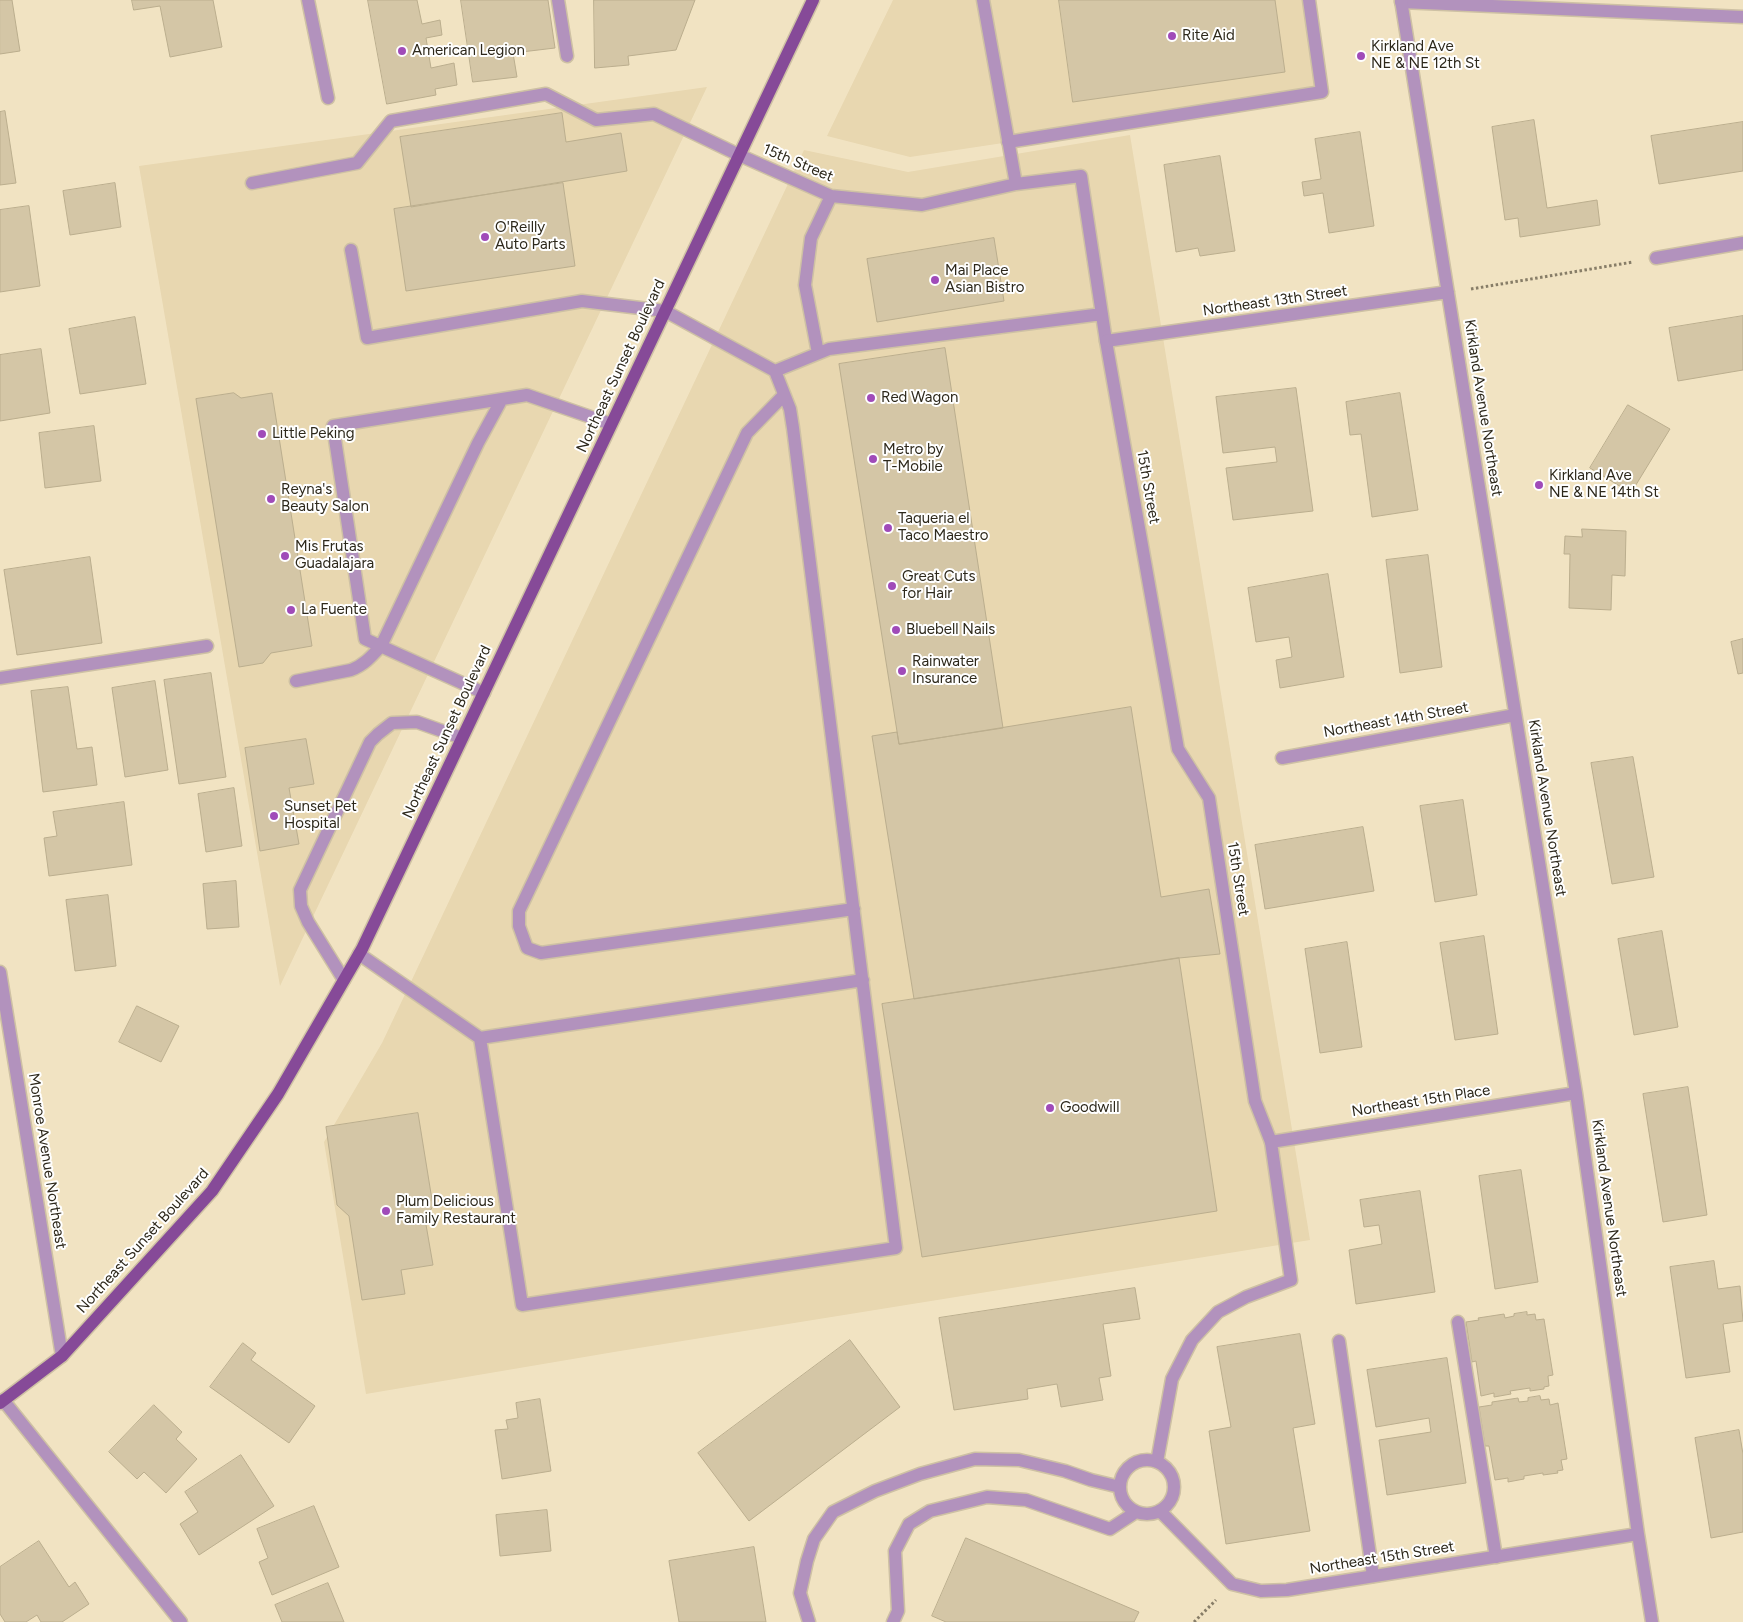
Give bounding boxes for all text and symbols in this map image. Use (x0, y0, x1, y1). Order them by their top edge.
place label: Rite Aid (1182, 27, 1235, 45)
marker: Rite Aid (1166, 30, 1178, 42)
place label: Kirkland Ave NE & NE 12th St (1371, 38, 1480, 73)
place label: American Legion (412, 42, 525, 60)
marker: American Legion (396, 45, 408, 57)
marker: Kirkland Ave NE & NE 12th St (1355, 50, 1367, 62)
street label: 15th Street (760, 140, 836, 186)
place label: O'Reilly Auto Parts (495, 219, 565, 254)
marker: O'Reilly Auto Parts (479, 231, 491, 243)
place label: Mai Place Asian Bistro (945, 262, 1024, 297)
marker: Mai Place Asian Bistro (929, 274, 941, 286)
street label: Northeast Sunset Boulevard (573, 277, 669, 455)
street label: Northeast 13th Street (1202, 282, 1348, 320)
street label: Kirkland Avenue Northeast (1460, 318, 1506, 498)
place label: Red Wagon (881, 389, 958, 407)
marker: Red Wagon (865, 392, 877, 404)
place label: Little Peking (272, 425, 354, 443)
marker: Little Peking (256, 428, 268, 440)
place label: Metro by T-Mobile (883, 441, 944, 476)
street label: 15th Street (1133, 449, 1163, 525)
marker: Metro by T-Mobile (867, 453, 879, 465)
place label: Kirkland Ave NE & NE 14th St (1549, 467, 1659, 502)
marker: Kirkland Ave NE & NE 14th St (1533, 479, 1545, 491)
place label: Reyna's Beauty Salon (281, 481, 369, 516)
marker: Reyna's Beauty Salon (265, 493, 277, 505)
place label: Taqueria el Taco Maestro (898, 510, 988, 545)
marker: Taqueria el Taco Maestro (882, 522, 894, 534)
place label: Mis Frutas Guadalajara (295, 538, 374, 573)
marker: Mis Frutas Guadalajara (279, 550, 291, 562)
place label: Great Cuts for Hair (902, 568, 976, 603)
marker: Great Cuts for Hair (886, 580, 898, 592)
place label: La Fuente (301, 601, 367, 619)
marker: La Fuente (285, 604, 297, 616)
place label: Bluebell Nails (906, 621, 995, 639)
marker: Bluebell Nails (890, 624, 902, 636)
street label: Northeast Sunset Boulevard (399, 643, 495, 821)
place label: Rainwater Insurance (912, 653, 979, 688)
marker: Rainwater Insurance (896, 665, 908, 677)
street label: Northeast 14th Street (1322, 698, 1470, 742)
street label: Kirkland Avenue Northeast (1524, 718, 1570, 898)
place label: Sunset Pet Hospital (284, 798, 357, 833)
marker: Sunset Pet Hospital (268, 810, 280, 822)
street label: 15th Street (1223, 841, 1253, 917)
street label: Monroe Avenue Northeast (24, 1072, 70, 1250)
street label: Northeast 15th Place (1350, 1081, 1492, 1121)
place label: Goodwill (1060, 1099, 1119, 1117)
marker: Goodwill (1044, 1102, 1056, 1114)
street label: Kirkland Avenue Northeast (1588, 1118, 1630, 1298)
street label: Northeast Sunset Boulevard (73, 1165, 213, 1317)
place label: Plum Delicious Family Restaurant (396, 1193, 516, 1228)
marker: Plum Delicious Family Restaurant (380, 1205, 392, 1217)
street label: Northeast 15th Street (1308, 1538, 1456, 1578)

